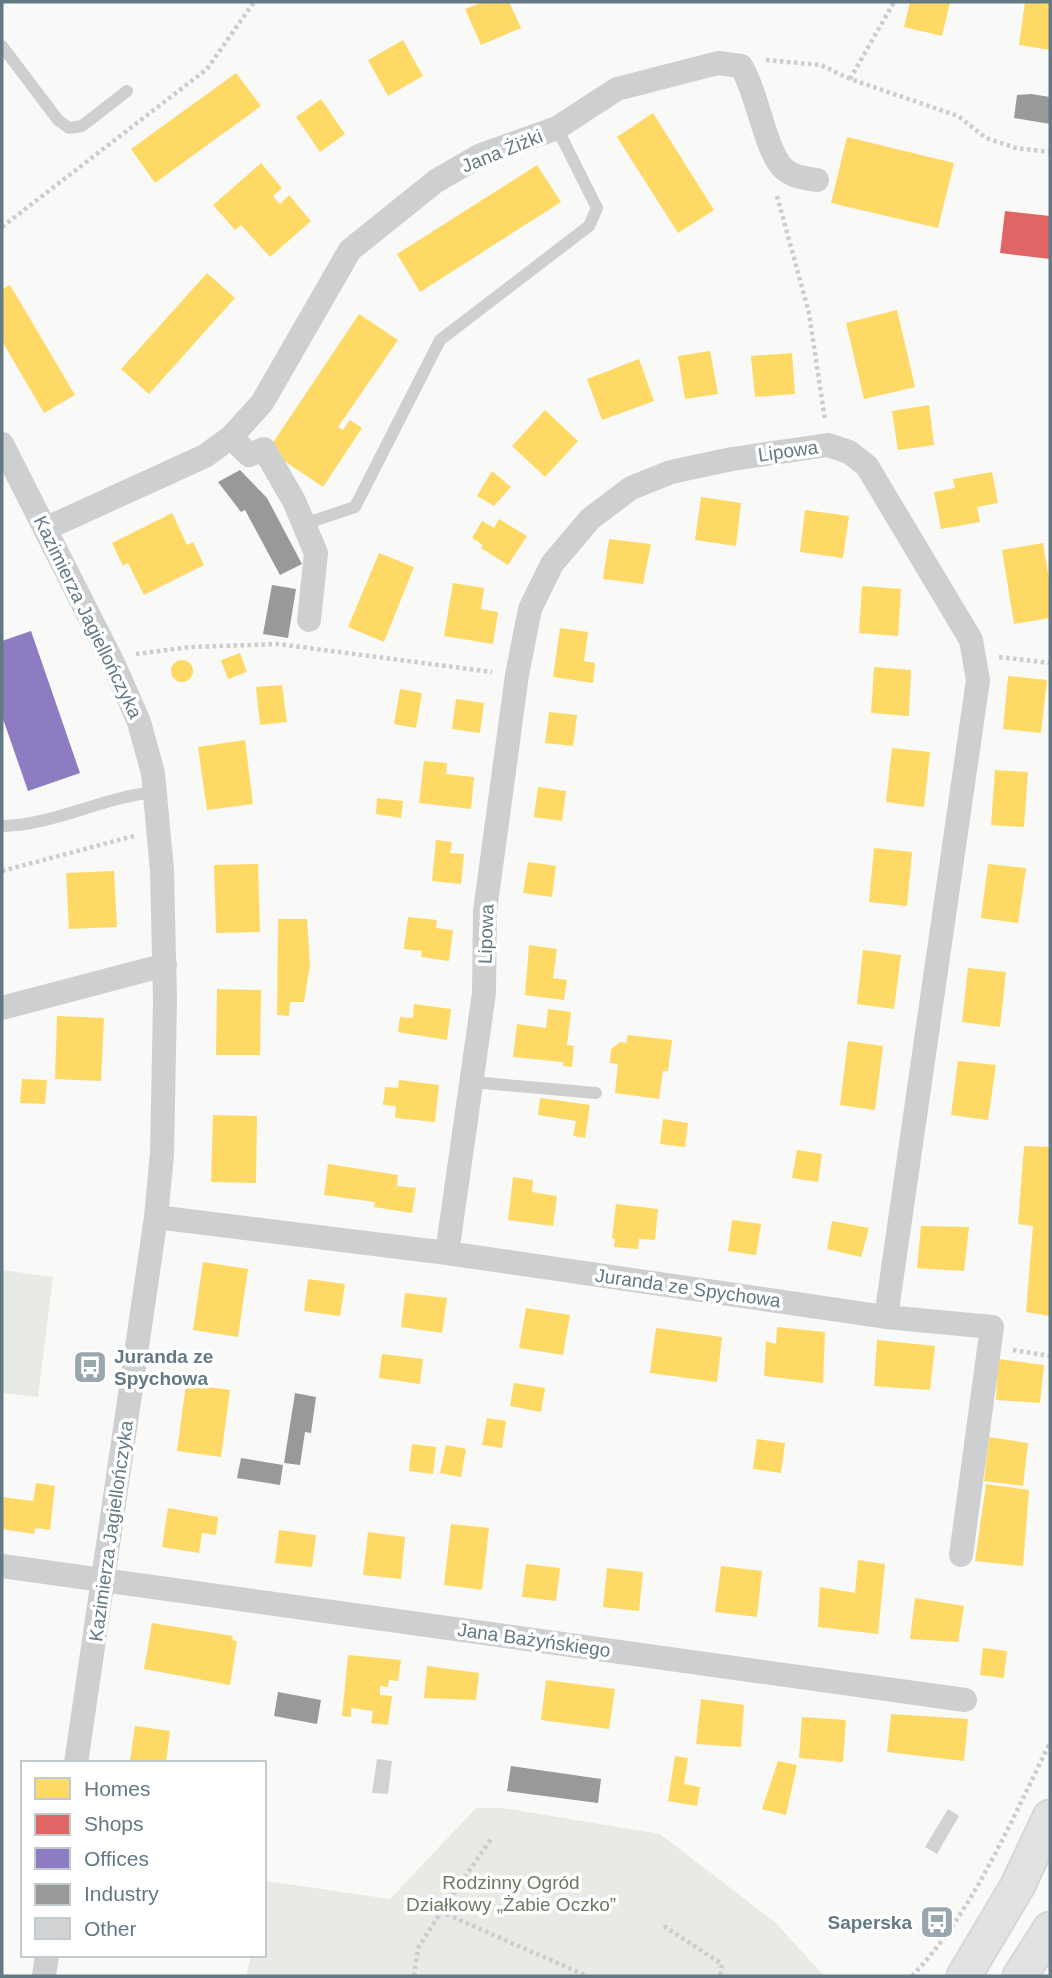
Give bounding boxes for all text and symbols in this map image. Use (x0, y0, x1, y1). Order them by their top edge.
street label: Jana Żiżki (458, 125, 546, 177)
street label: Lipowa (757, 436, 820, 466)
street label: Kazimierza Jagiellończyka (30, 512, 146, 722)
street label: Lipowa (474, 903, 498, 964)
street label: Juranda ze Spychowa (594, 1265, 782, 1311)
place label: Juranda ze Spychowa (114, 1346, 213, 1389)
bus stop icon: Juranda ze Spychowa (71, 1348, 109, 1386)
street label: Kazimierza Jagiellończyka (85, 1419, 137, 1643)
street label: Jana Bażyńskiego (456, 1619, 612, 1661)
legend (21, 1761, 266, 1957)
text: Homes (84, 1777, 151, 1800)
text: Shops (84, 1812, 144, 1835)
text: Offices (84, 1847, 149, 1870)
park label: Rodzinny Ogród Działkowy „Żabie Oczko” (406, 1872, 616, 1915)
text: Industry (84, 1882, 159, 1905)
bus stop icon: Saperska (918, 1903, 956, 1941)
place label: Saperska (827, 1912, 912, 1933)
text: Other (84, 1917, 137, 1940)

